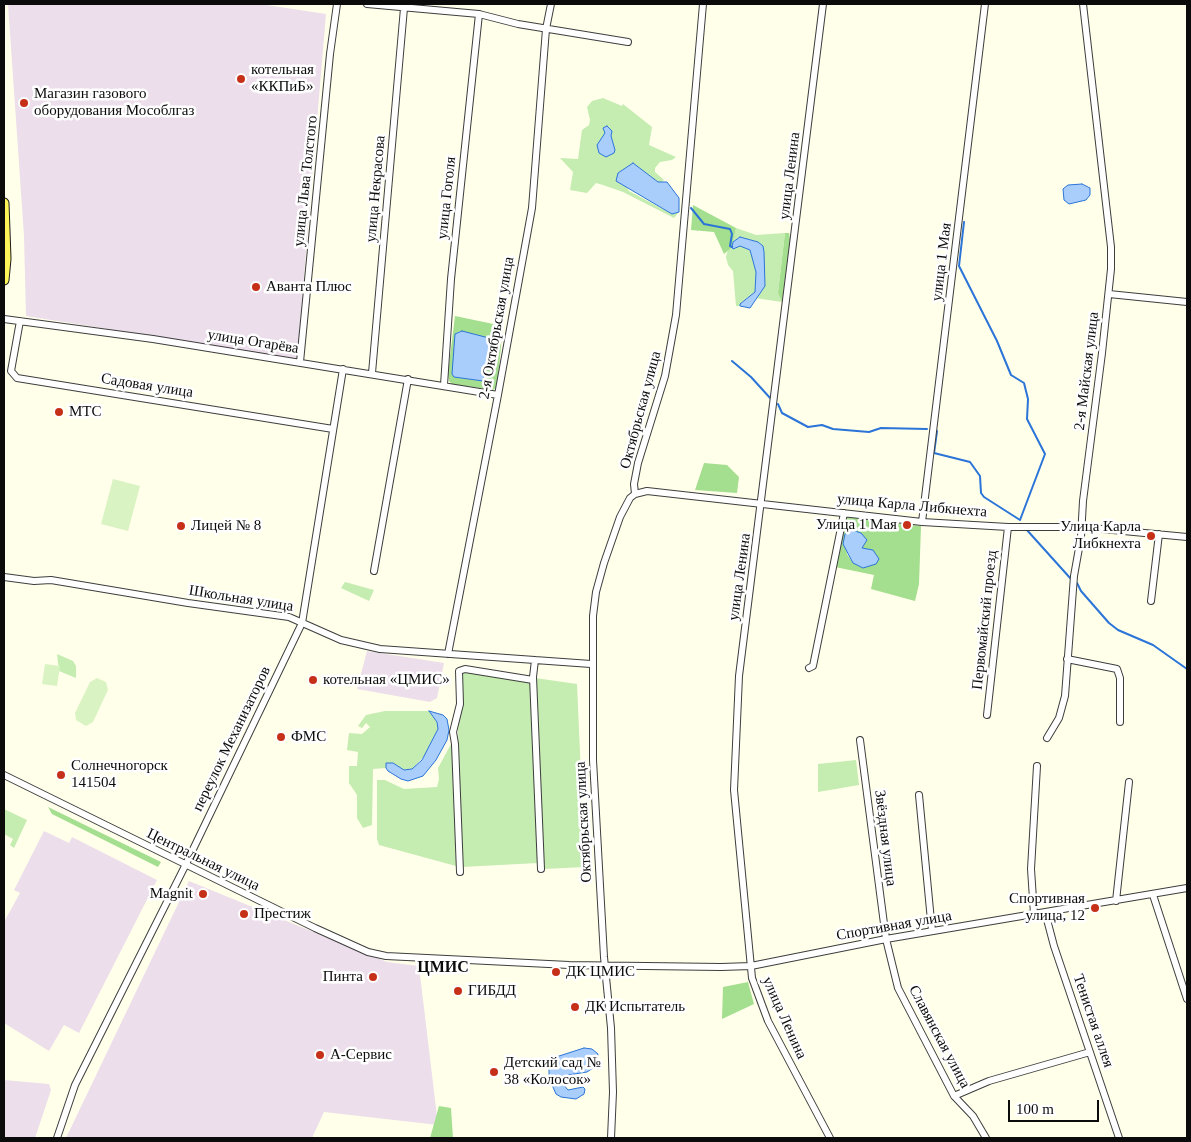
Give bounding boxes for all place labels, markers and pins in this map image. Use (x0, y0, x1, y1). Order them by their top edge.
place label: котельная «ККПиБ» (251, 61, 314, 96)
marker: котельная «ККПиБ» (235, 73, 247, 85)
place label: Магазин газового оборудования Мособлгаз (34, 85, 194, 120)
marker: Магазин газового оборудования Мособлгаз (18, 97, 30, 109)
place label: Аванта Плюс (266, 278, 352, 296)
marker: Аванта Плюс (250, 281, 262, 293)
place label: МТС (69, 403, 102, 421)
marker: МТС (53, 406, 65, 418)
place label: Улица 1 Мая (816, 516, 897, 534)
place label: Лицей № 8 (191, 517, 261, 535)
place label: Улица Карла Либкнехта (1060, 518, 1141, 553)
marker: Улица 1 Мая (901, 519, 913, 531)
marker: Лицей № 8 (175, 520, 187, 532)
marker: Улица Карла Либкнехта (1145, 530, 1157, 542)
place label: котельная «ЦМИС» (323, 671, 450, 689)
marker: котельная «ЦМИС» (307, 674, 319, 686)
place label: ФМС (291, 728, 326, 746)
marker: ФМС (275, 731, 287, 743)
place label: Солнечногорск 141504 (71, 757, 168, 792)
marker: Солнечногорск 141504 (55, 769, 67, 781)
place label: Magnit (150, 885, 193, 903)
marker: Magnit (197, 888, 209, 900)
place label: Спортивная улица, 12 (1009, 890, 1085, 925)
marker: Спортивная улица, 12 (1089, 902, 1101, 914)
place label: Престиж (254, 905, 311, 923)
marker: Престиж (238, 908, 250, 920)
place label: ДК ЦМИС (566, 963, 635, 981)
marker: ДК ЦМИС (550, 966, 562, 978)
place label: Пинта (323, 968, 363, 986)
marker: Пинта (367, 971, 379, 983)
place label: ГИБДД (468, 982, 516, 1000)
marker: ГИБДД (452, 985, 464, 997)
place label: ДК Испытатель (585, 998, 685, 1016)
marker: ДК Испытатель (569, 1001, 581, 1013)
place label: A-Сервис (330, 1046, 392, 1064)
marker: A-Сервис (314, 1049, 326, 1061)
place label: Детский сад № 38 «Колосок» (504, 1054, 601, 1089)
marker: Детский сад № 38 «Колосок» (488, 1066, 500, 1078)

